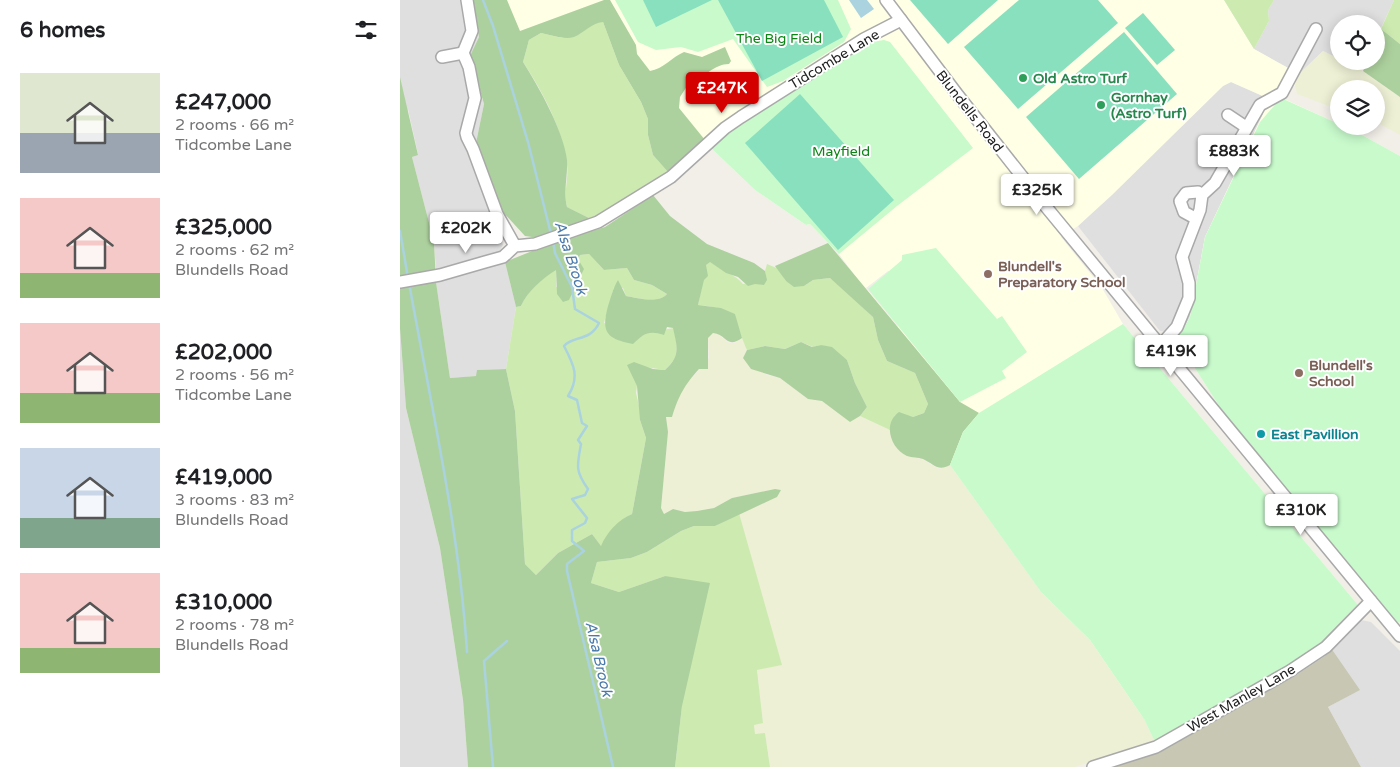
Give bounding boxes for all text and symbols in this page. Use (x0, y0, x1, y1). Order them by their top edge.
map controls (1330, 15, 1385, 135)
button: locate (1330, 15, 1385, 70)
icon: filters (352, 16, 380, 44)
text: 6 homes (20, 18, 105, 43)
street label: Tidcombe Lane (786, 26, 883, 93)
park label: The Big Field (736, 30, 822, 47)
street label: Blundells Road (932, 67, 1007, 156)
place label: Old Astro Turf (1033, 70, 1128, 87)
pin: £247K (687, 72, 757, 114)
marker: Old Astro Turf (1017, 72, 1029, 84)
text: £247K (697, 78, 747, 98)
button: layers (1330, 80, 1385, 135)
place label: Gornhay (Astro Turf) (1111, 89, 1187, 122)
text: £247,000 (175, 90, 271, 115)
icon: home (60, 93, 120, 153)
marker: Gornhay (Astro Turf) (1095, 99, 1107, 111)
text: 2 rooms · 66 m² (175, 115, 294, 135)
pin: £883K (1199, 134, 1269, 177)
text: Tidcombe Lane (175, 135, 292, 155)
text: £883K (1209, 141, 1259, 161)
park label: Mayfield (812, 143, 870, 160)
pin: £325K (1002, 174, 1072, 216)
text: £325K (1012, 180, 1062, 200)
pin: £202K (431, 212, 501, 254)
text: £325,000 (175, 215, 272, 240)
icon: home (60, 218, 120, 278)
text: £202K (441, 218, 491, 238)
water label: Alsa Brook (551, 219, 592, 299)
text: 2 rooms · 62 m² (175, 240, 294, 260)
place label: Blundell's Preparatory School (998, 258, 1126, 291)
text: Blundells Road (175, 260, 289, 280)
marker: Blundell's Preparatory School (982, 268, 994, 280)
pin: £419K (1136, 334, 1206, 377)
text: £202,000 (175, 340, 272, 365)
text: £419K (1146, 341, 1196, 361)
icon: home (60, 343, 120, 403)
place label: Blundell's School (1309, 357, 1373, 390)
text: 2 rooms · 56 m² (175, 365, 294, 385)
marker: Blundell's School (1293, 367, 1305, 379)
text: Tidcombe Lane (175, 385, 292, 405)
place label: East Pavillion (1271, 426, 1359, 443)
marker: East Pavillion (1255, 428, 1267, 440)
text: £419,000 (175, 465, 272, 490)
icon: home (60, 468, 120, 528)
text: 3 rooms · 83 m² (175, 490, 294, 510)
pin: £310K (1266, 494, 1336, 536)
text: £310K (1276, 500, 1326, 520)
text: Blundells Road (175, 510, 289, 530)
text: £310,000 (175, 590, 272, 615)
icon: home (60, 593, 120, 653)
text: 2 rooms · 78 m² (175, 615, 294, 635)
water label: Alsa Brook (582, 620, 617, 700)
text: Blundells Road (175, 635, 289, 655)
street label: West Manley Lane (1184, 661, 1298, 736)

